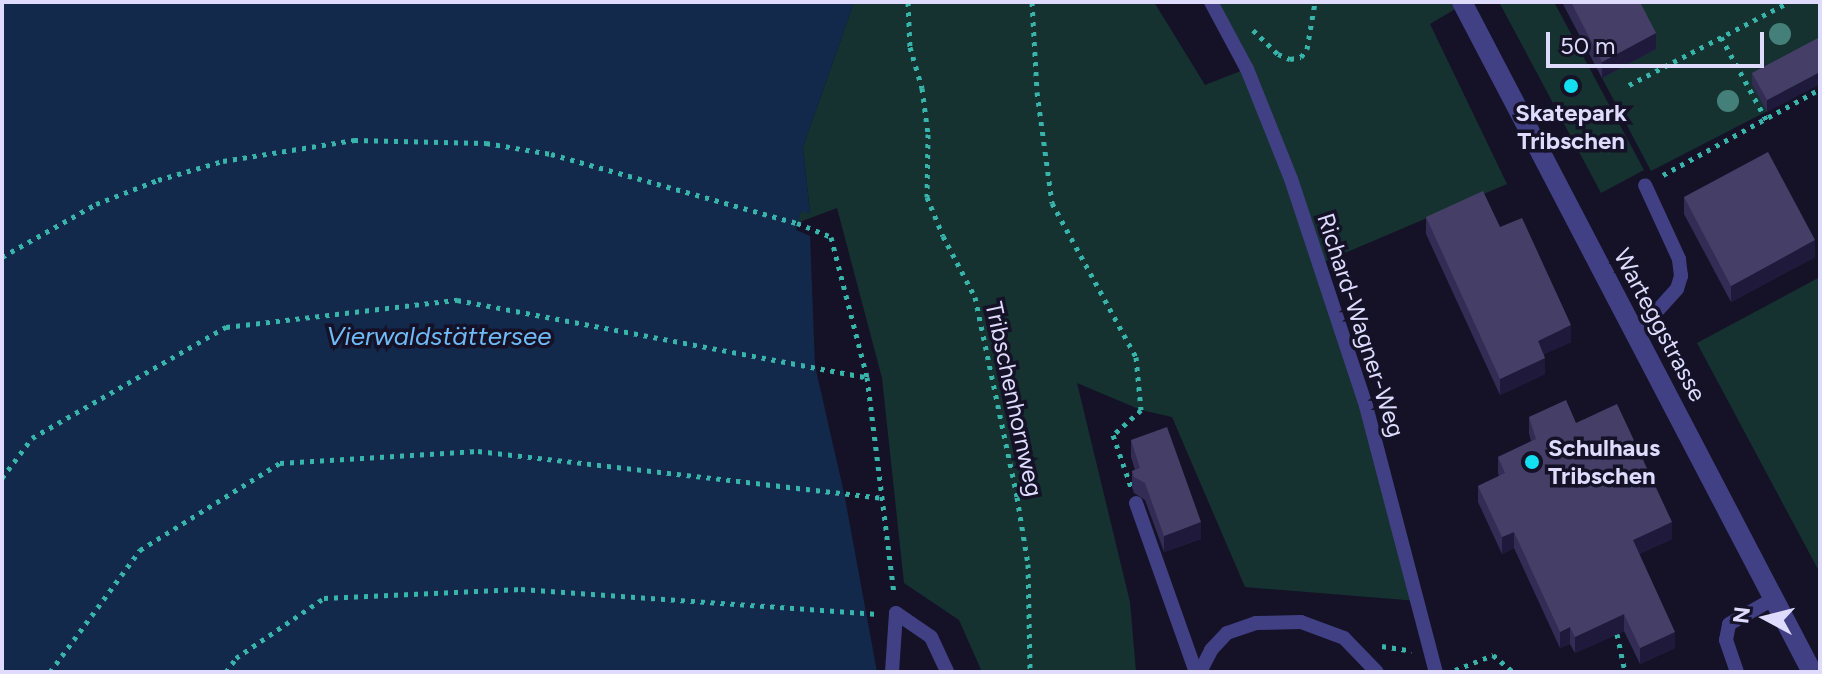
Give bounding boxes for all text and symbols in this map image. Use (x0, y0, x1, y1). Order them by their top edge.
scale bar (1550, 16, 1768, 66)
text: 50 m (1560, 31, 1616, 60)
marker: Skatepark Tribschen (1562, 77, 1580, 95)
place label: Skatepark Tribschen (1515, 99, 1627, 155)
street label: Richard-Wagner-Weg (1311, 209, 1411, 441)
street label: Warteggstrasse (1608, 244, 1712, 406)
street label: Tribschenhornweg (979, 299, 1049, 499)
water label: Vierwaldstättersee (327, 321, 551, 353)
place label: Schulhaus Tribschen (1548, 434, 1660, 490)
marker: Schulhaus Tribschen (1523, 453, 1541, 471)
north arrow (1726, 578, 1806, 658)
text: N (1727, 605, 1756, 625)

